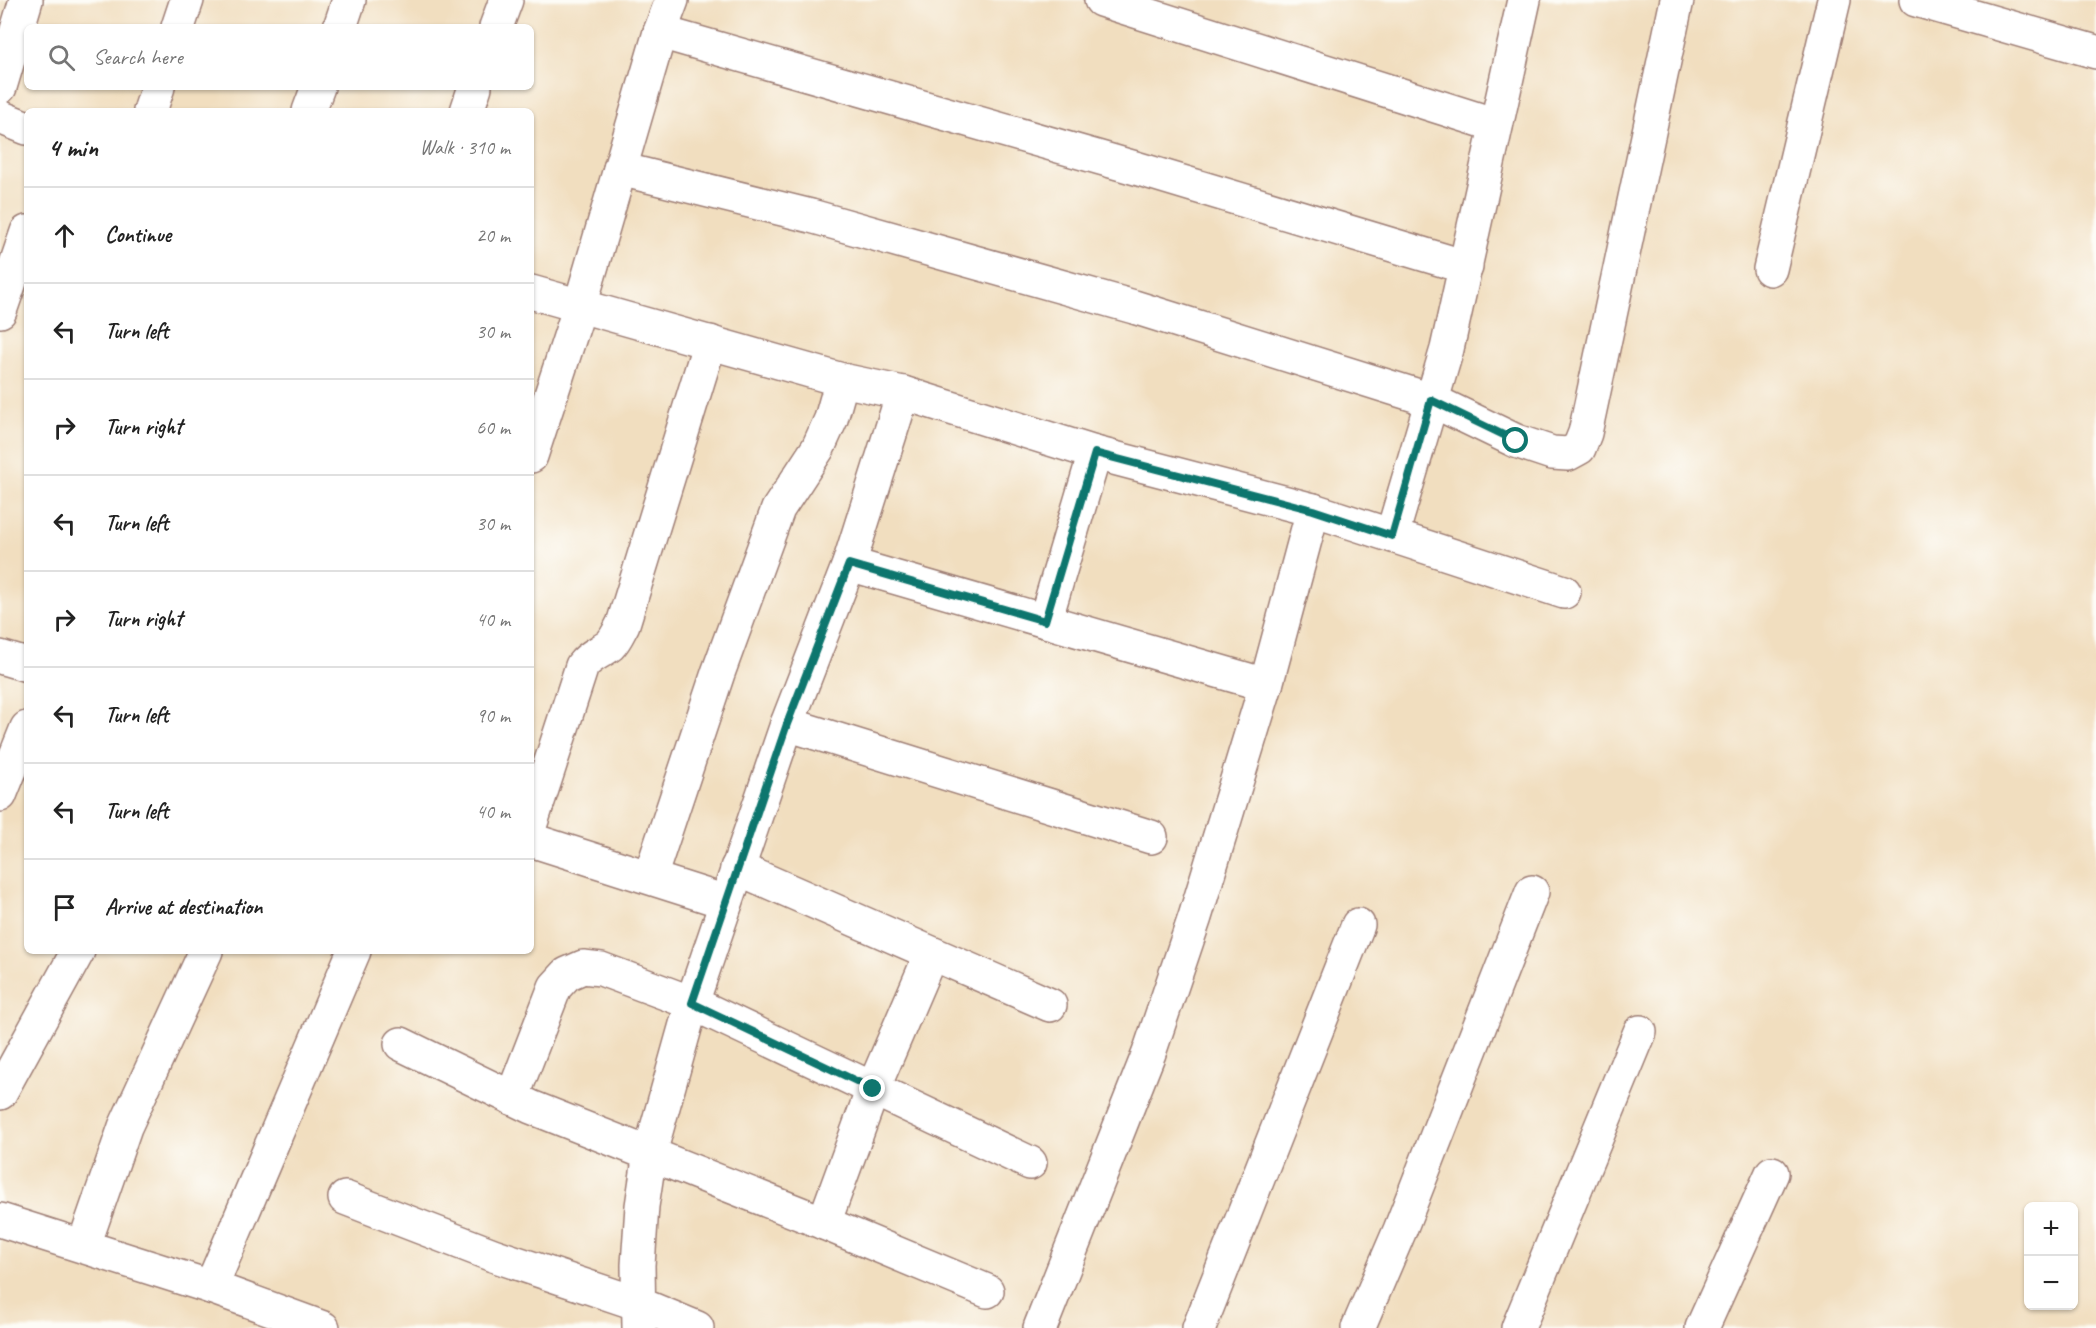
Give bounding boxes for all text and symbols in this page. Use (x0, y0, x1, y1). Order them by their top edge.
search box (24, 24, 534, 90)
icon: search (45, 41, 78, 74)
text: Search here (93, 43, 183, 71)
text: 4 min (48, 131, 98, 164)
text: Walk · 310 m (420, 135, 510, 160)
icon: ahead (48, 219, 81, 252)
text: Continue (105, 221, 171, 249)
text: 20 m (476, 223, 510, 248)
icon: left (48, 315, 81, 348)
text: Turn left (105, 317, 169, 345)
text: 30 m (476, 319, 510, 344)
icon: right (48, 411, 81, 444)
text: Turn right (105, 413, 182, 441)
text: 60 m (476, 415, 510, 440)
route start (1502, 427, 1528, 453)
icon: left (48, 507, 81, 540)
text: Turn left (105, 509, 169, 537)
text: 30 m (476, 511, 510, 536)
icon: right (48, 603, 81, 636)
text: Turn right (105, 605, 182, 633)
text: 40 m (476, 607, 510, 632)
icon: left (48, 699, 81, 732)
text: Turn left (105, 701, 169, 729)
text: 90 m (476, 703, 510, 728)
icon: left (48, 795, 81, 828)
text: Turn left (105, 797, 169, 825)
text: 40 m (476, 799, 510, 824)
icon: arrive (48, 891, 81, 924)
text: Arrive at destination (105, 893, 262, 921)
route end (859, 1075, 885, 1101)
map controls (2024, 1202, 2078, 1310)
button: + (2024, 1202, 2078, 1256)
button: − (2024, 1256, 2078, 1310)

